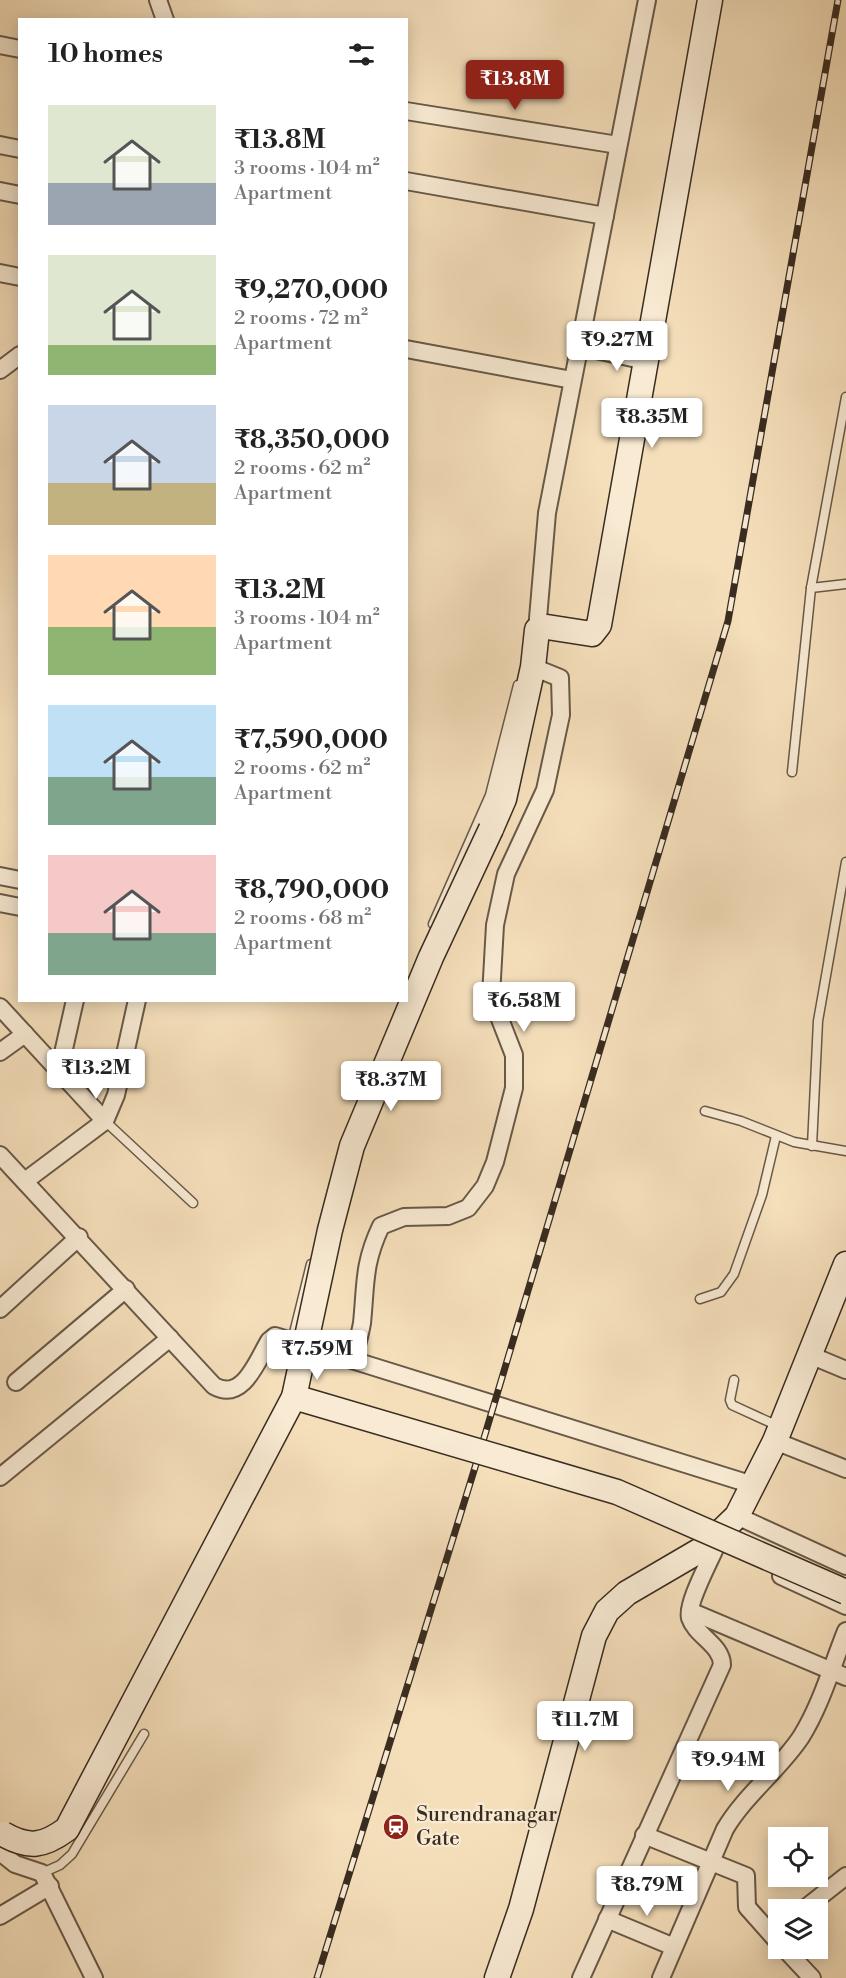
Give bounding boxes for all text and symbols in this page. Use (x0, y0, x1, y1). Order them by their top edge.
text: 10 homes (48, 38, 163, 70)
icon: filters (345, 38, 378, 71)
pin: ₹13.8M (466, 60, 564, 111)
text: ₹13.8M (480, 67, 550, 92)
text: ₹13.8M (234, 124, 326, 156)
icon: home (96, 129, 168, 201)
text: 3 rooms · 104 m² (234, 156, 380, 181)
text: Apartment (234, 181, 332, 206)
text: ₹9,270,000 (234, 274, 388, 306)
icon: home (96, 279, 168, 351)
text: 2 rooms · 72 m² (234, 306, 368, 331)
pin: ₹9.27M (568, 321, 666, 372)
text: ₹9.27M (581, 328, 653, 353)
text: Apartment (234, 331, 332, 356)
pin: ₹8.35M (603, 398, 701, 449)
text: ₹8.35M (615, 405, 689, 430)
text: ₹8,350,000 (234, 424, 390, 456)
icon: home (96, 429, 168, 501)
text: 2 rooms · 62 m² (234, 456, 370, 481)
text: Apartment (234, 481, 332, 506)
text: ₹13.2M (234, 574, 325, 606)
icon: home (96, 579, 168, 651)
text: 3 rooms · 104 m² (234, 606, 380, 631)
text: Apartment (234, 631, 332, 656)
text: ₹7,590,000 (234, 724, 388, 756)
icon: home (96, 729, 168, 801)
text: 2 rooms · 62 m² (234, 756, 370, 781)
text: Apartment (234, 781, 332, 806)
text: ₹8,790,000 (234, 874, 389, 906)
icon: home (96, 879, 168, 951)
text: 2 rooms · 68 m² (234, 906, 371, 931)
text: Apartment (234, 931, 332, 956)
pin: ₹6.58M (475, 982, 573, 1033)
text: ₹6.58M (487, 989, 561, 1014)
pin: ₹13.2M (47, 1049, 145, 1100)
text: ₹13.2M (61, 1056, 131, 1081)
pin: ₹8.37M (342, 1061, 440, 1112)
text: ₹8.37M (355, 1068, 427, 1093)
pin: ₹7.59M (268, 1330, 366, 1381)
text: ₹7.59M (281, 1337, 353, 1362)
pin: ₹11.7M (536, 1701, 634, 1752)
text: ₹11.7M (551, 1708, 619, 1733)
pin: ₹9.94M (679, 1741, 777, 1792)
text: ₹9.94M (691, 1748, 765, 1773)
place label: Surendranagar Gate (416, 1802, 557, 1852)
station icon: Surendranagar Gate (381, 1812, 411, 1842)
map controls (768, 1827, 828, 1959)
button: locate (768, 1827, 828, 1887)
pin: ₹8.79M (598, 1866, 696, 1917)
text: ₹8.79M (611, 1873, 683, 1898)
button: layers (768, 1899, 828, 1959)

